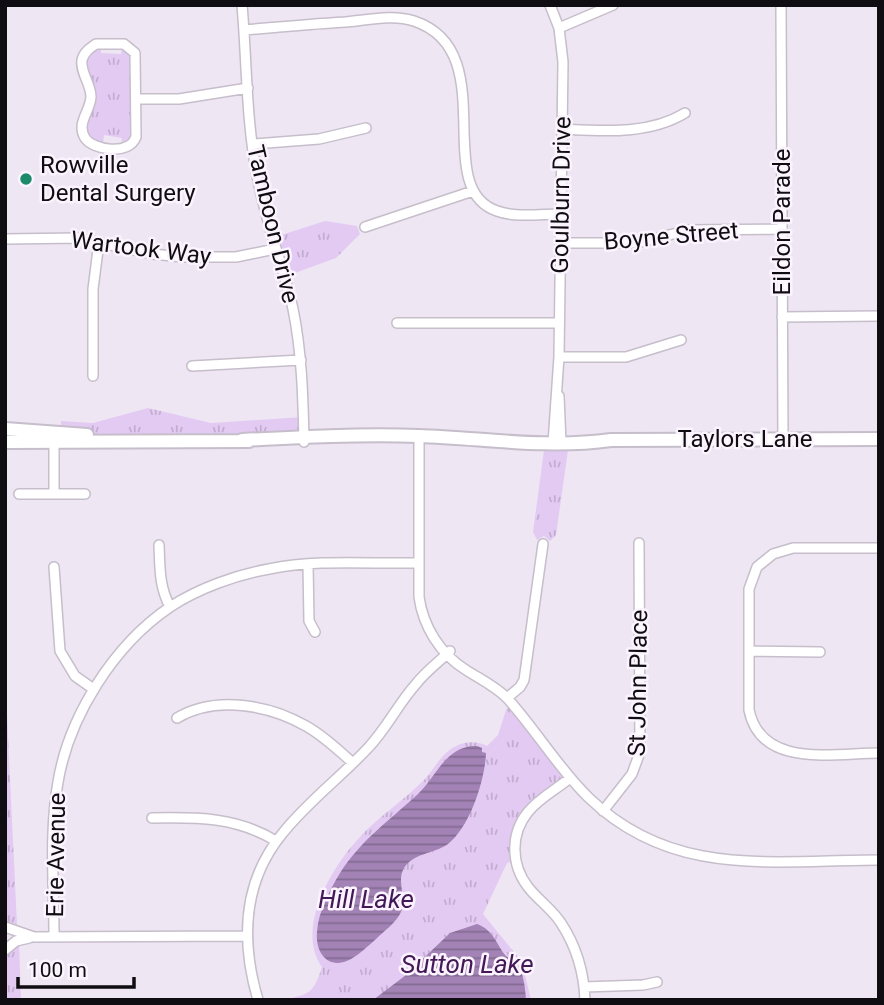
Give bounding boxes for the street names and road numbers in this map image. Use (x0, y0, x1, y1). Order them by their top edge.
street label: Goulburn Drive (546, 116, 576, 274)
street label: Tamboon Drive (241, 142, 305, 306)
street label: Eildon Parade (768, 149, 796, 295)
street label: Boyne Street (602, 216, 740, 256)
street label: Wartook Way (69, 226, 213, 271)
street label: Taylors Lane (677, 425, 813, 453)
street label: St John Place (623, 609, 653, 757)
street label: Erie Avenue (41, 792, 71, 918)

